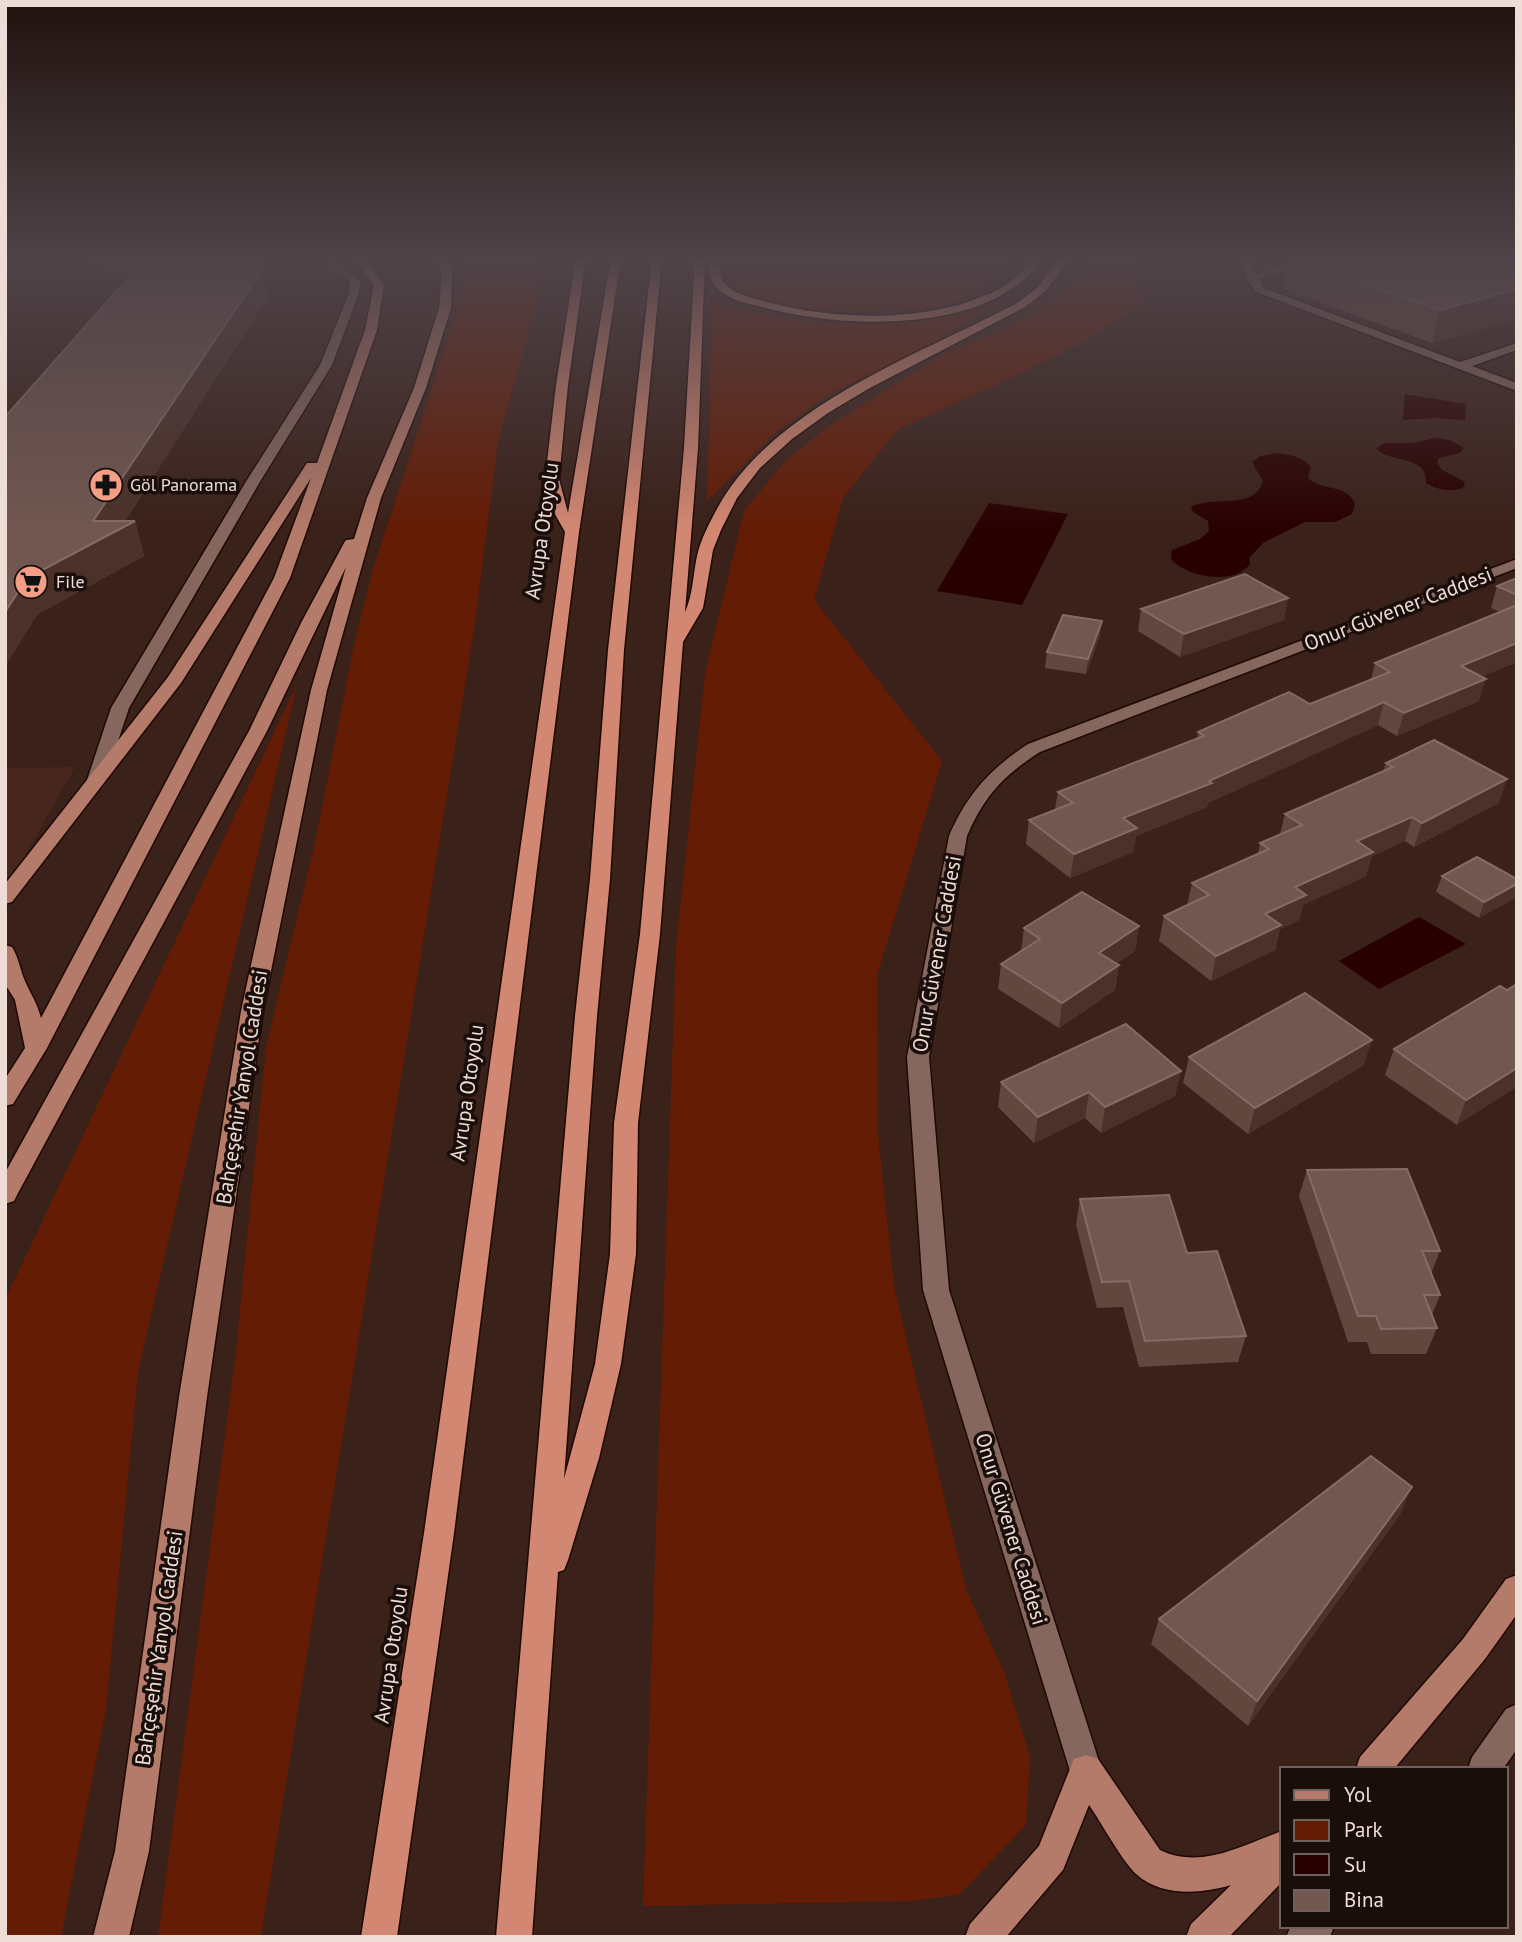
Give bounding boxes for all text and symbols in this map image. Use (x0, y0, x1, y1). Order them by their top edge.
street label: Avrupa Otoyolu (519, 461, 564, 601)
pharmacy icon: Göl Panorama (87, 466, 125, 504)
place label: Göl Panorama (130, 473, 237, 496)
street label: Onur Güvener Caddesi (1300, 560, 1496, 657)
supermarket icon: File (12, 563, 50, 601)
place label: File (56, 570, 85, 593)
street label: Onur Güvener Caddesi (906, 853, 967, 1054)
street label: Bahçeşehir Yanyol Caddesi (210, 968, 273, 1206)
street label: Avrupa Otoyolu (444, 1023, 489, 1163)
street label: Onur Güvener Caddesi (969, 1430, 1054, 1628)
street label: Bahçeşehir Yanyol Caddesi (129, 1529, 188, 1767)
street label: Avrupa Otoyolu (368, 1585, 413, 1725)
legend (1280, 1767, 1508, 1928)
text: Yol (1344, 1781, 1371, 1808)
text: Park (1344, 1816, 1383, 1843)
text: Su (1344, 1851, 1366, 1878)
text: Bina (1344, 1886, 1384, 1913)

